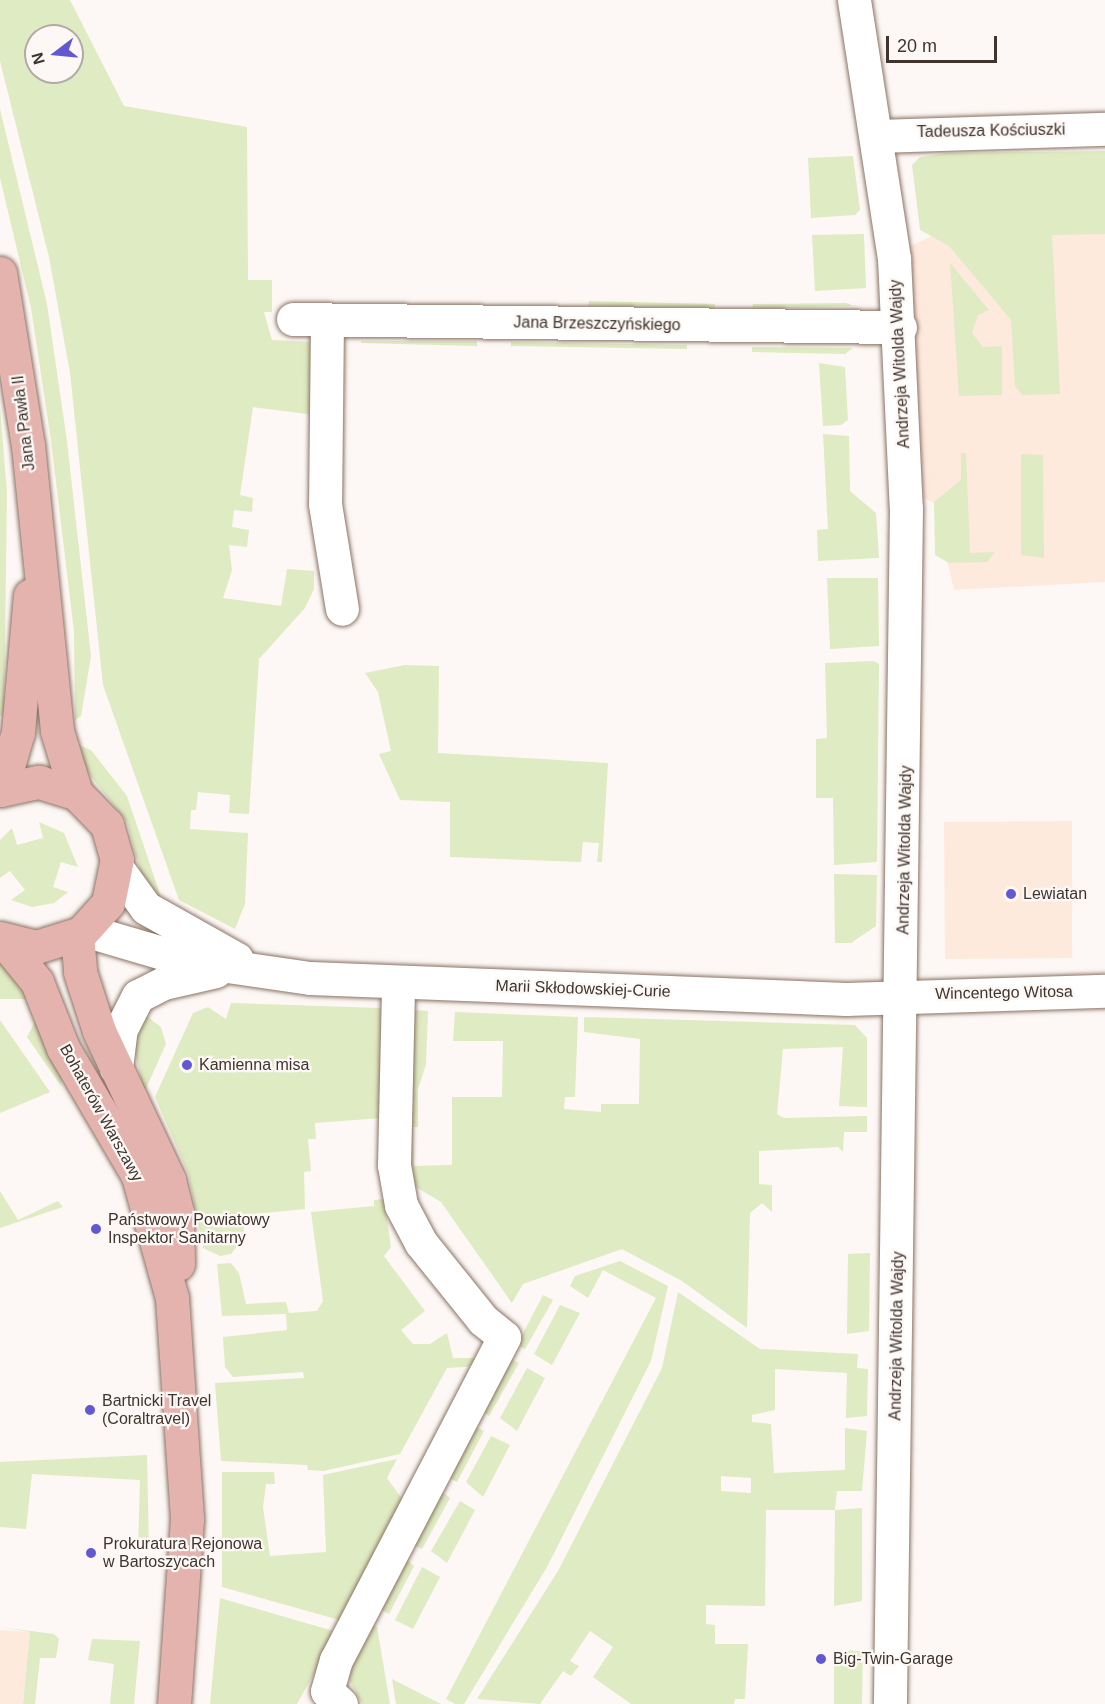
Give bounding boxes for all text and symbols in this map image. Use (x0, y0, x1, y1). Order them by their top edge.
north arrow (24, 24, 84, 84)
scale bar (889, 24, 1000, 62)
text: 20 m (897, 36, 937, 56)
text: N (28, 51, 48, 66)
street label: Tadeusza Kościuszki (917, 120, 1065, 142)
street label: Andrzeja Witolda Wajdy (886, 279, 914, 449)
street label: Jana Brzeszczyńskiego (513, 313, 681, 335)
street label: Jana Pawła II (9, 374, 39, 472)
street label: Andrzeja Witolda Wajdy (894, 765, 916, 935)
place label: Lewiatan (1023, 884, 1087, 904)
marker: Lewiatan (1004, 887, 1018, 901)
street label: Marii Skłodowskiej-Curie (495, 976, 671, 1002)
street label: Wincentego Witosa (935, 982, 1073, 1004)
street label: Bohaterów Warszawy (55, 1041, 147, 1185)
place label: Kamienna misa (199, 1055, 309, 1075)
marker: Kamienna misa (180, 1058, 194, 1072)
place label: Państwowy Powiatowy Inspektor Sanitarny (108, 1210, 270, 1248)
marker: Państwowy Powiatowy Inspektor Sanitarny (89, 1222, 103, 1236)
street label: Andrzeja Witolda Wajdy (886, 1251, 908, 1421)
place label: Bartnicki Travel (Coraltravel) (102, 1391, 212, 1429)
marker: Bartnicki Travel (Coraltravel) (83, 1403, 97, 1417)
place label: Prokuratura Rejonowa w Bartoszycach (103, 1534, 262, 1572)
marker: Prokuratura Rejonowa w Bartoszycach (84, 1546, 98, 1560)
place label: Big-Twin-Garage (833, 1649, 953, 1669)
marker: Big-Twin-Garage (814, 1652, 828, 1666)

